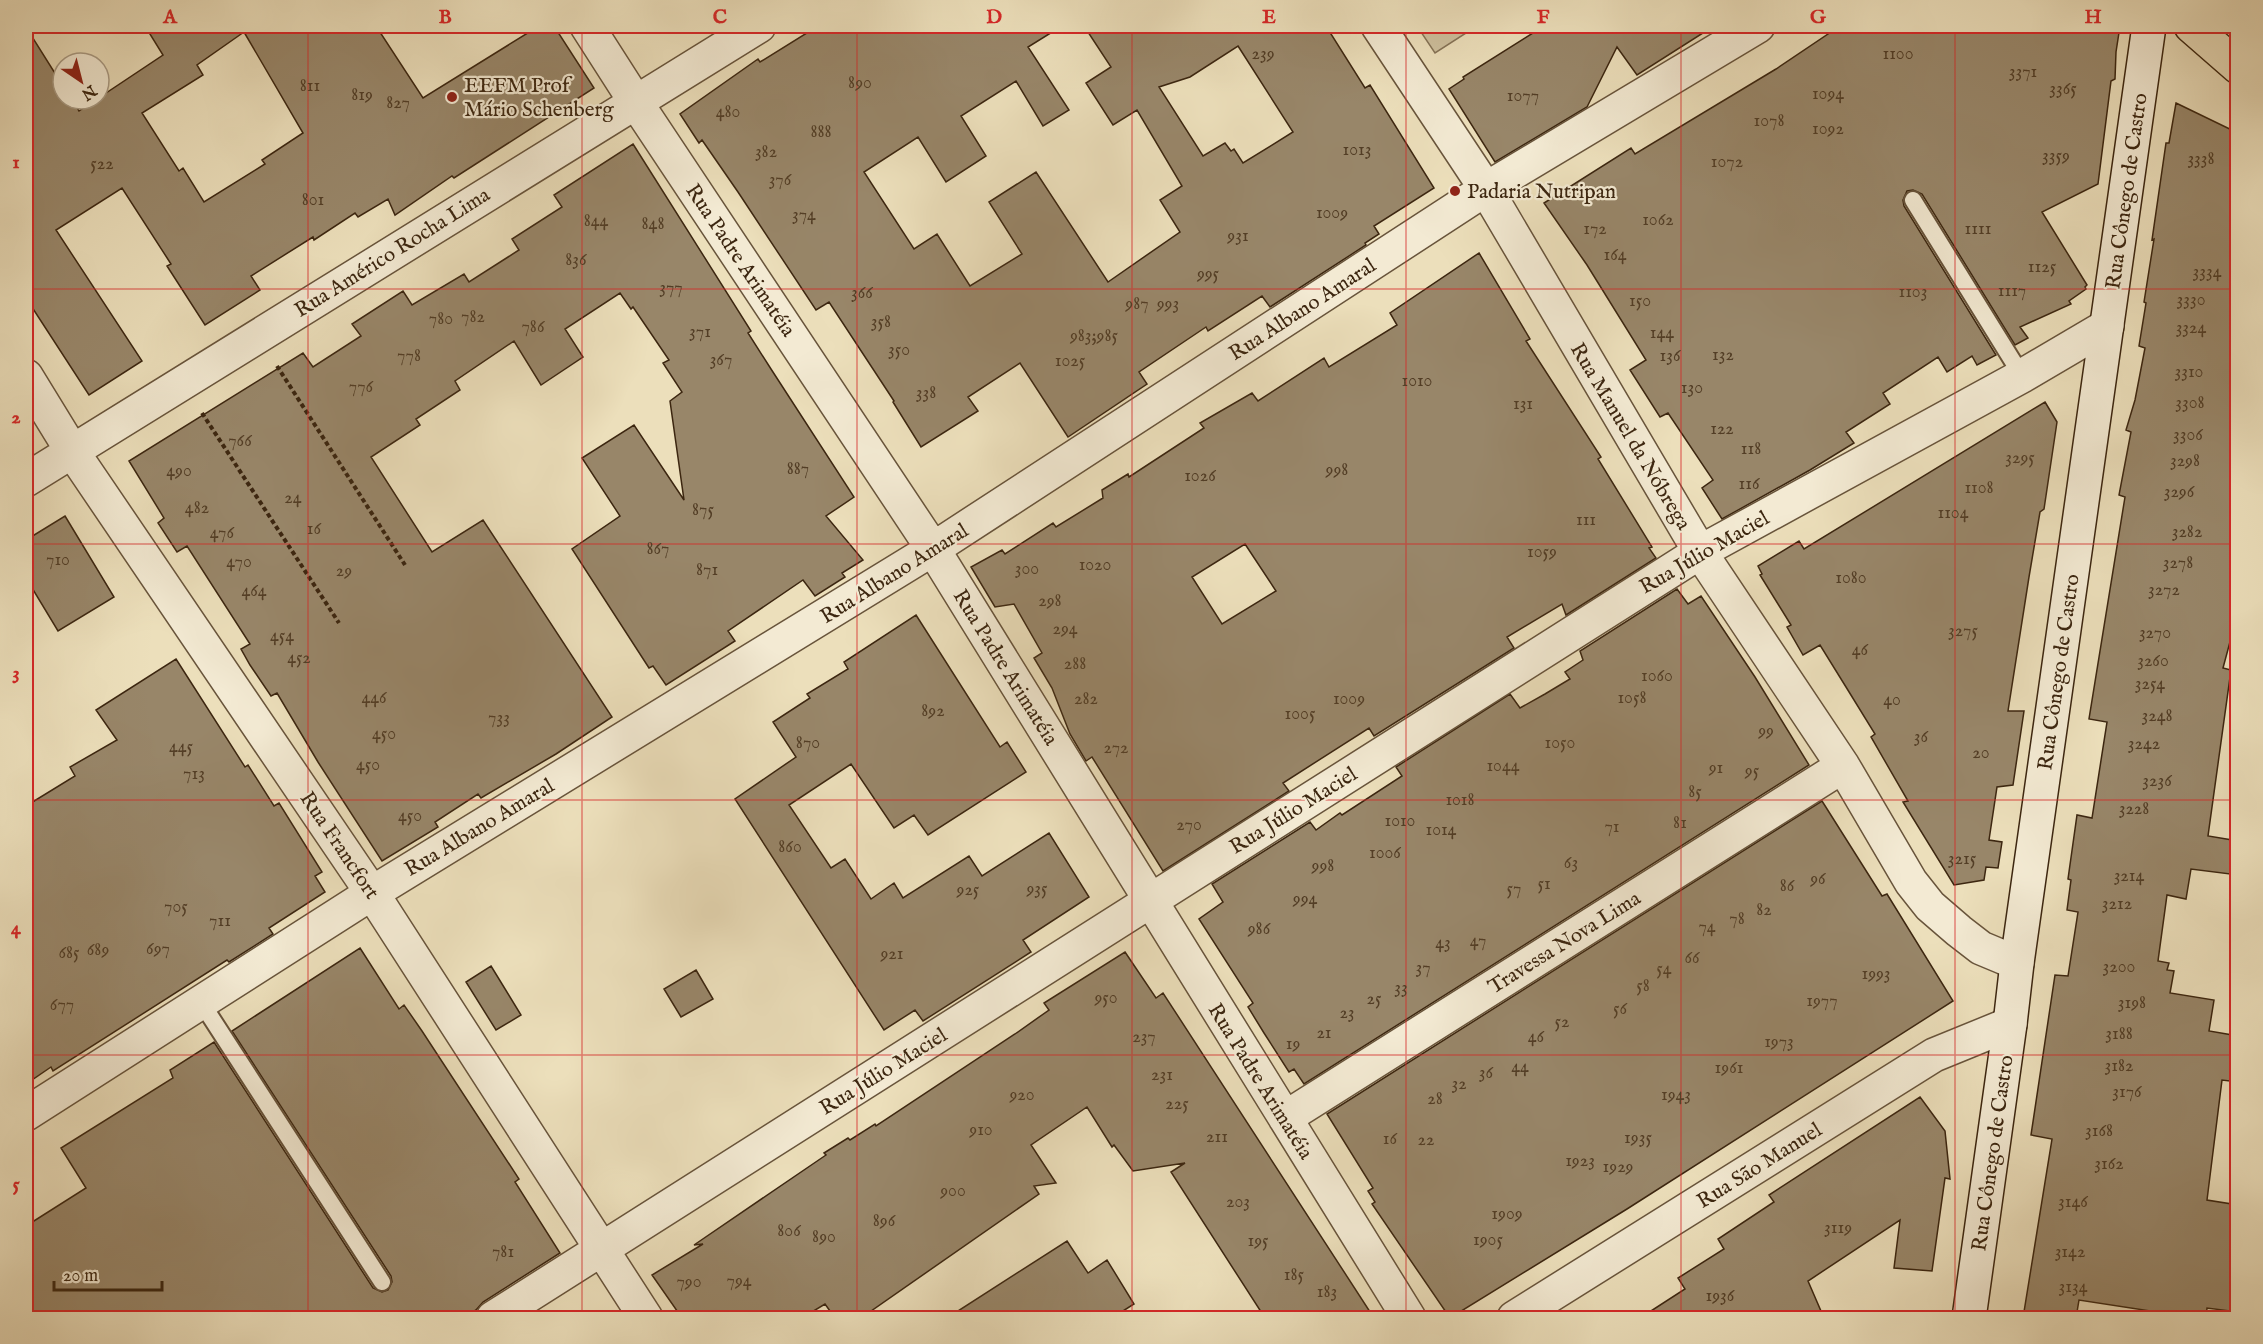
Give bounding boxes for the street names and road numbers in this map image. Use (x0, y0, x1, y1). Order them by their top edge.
street label: Rua Cônego de Castro (2100, 91, 2155, 291)
street label: Rua Padre Arimatéia (679, 179, 802, 343)
street label: Rua Américo Rocha Lima (290, 182, 496, 324)
street label: Rua Albano Amaral (1224, 253, 1382, 368)
street label: Rua Manuel da Nóbrega (1563, 338, 1697, 536)
street label: Rua Júlio Maciel (1635, 505, 1775, 601)
street label: Rua Albano Amaral (816, 518, 974, 631)
street label: Rua Cônego de Castro (2032, 572, 2087, 772)
street label: Rua Padre Arimatéia (946, 585, 1064, 752)
street label: Rua Júlio Maciel (1225, 761, 1363, 861)
street label: Rua Albano Amaral (400, 773, 560, 884)
street label: Rua Francfort (293, 787, 385, 905)
street label: Travessa Nova Lima (1483, 885, 1647, 1001)
street label: Rua Padre Arimatéia (1201, 999, 1319, 1166)
street label: Rua Júlio Maciel (815, 1022, 953, 1122)
street label: Rua Cônego de Castro (1966, 1053, 2021, 1253)
street label: Rua São Manuel (1692, 1117, 1827, 1215)

